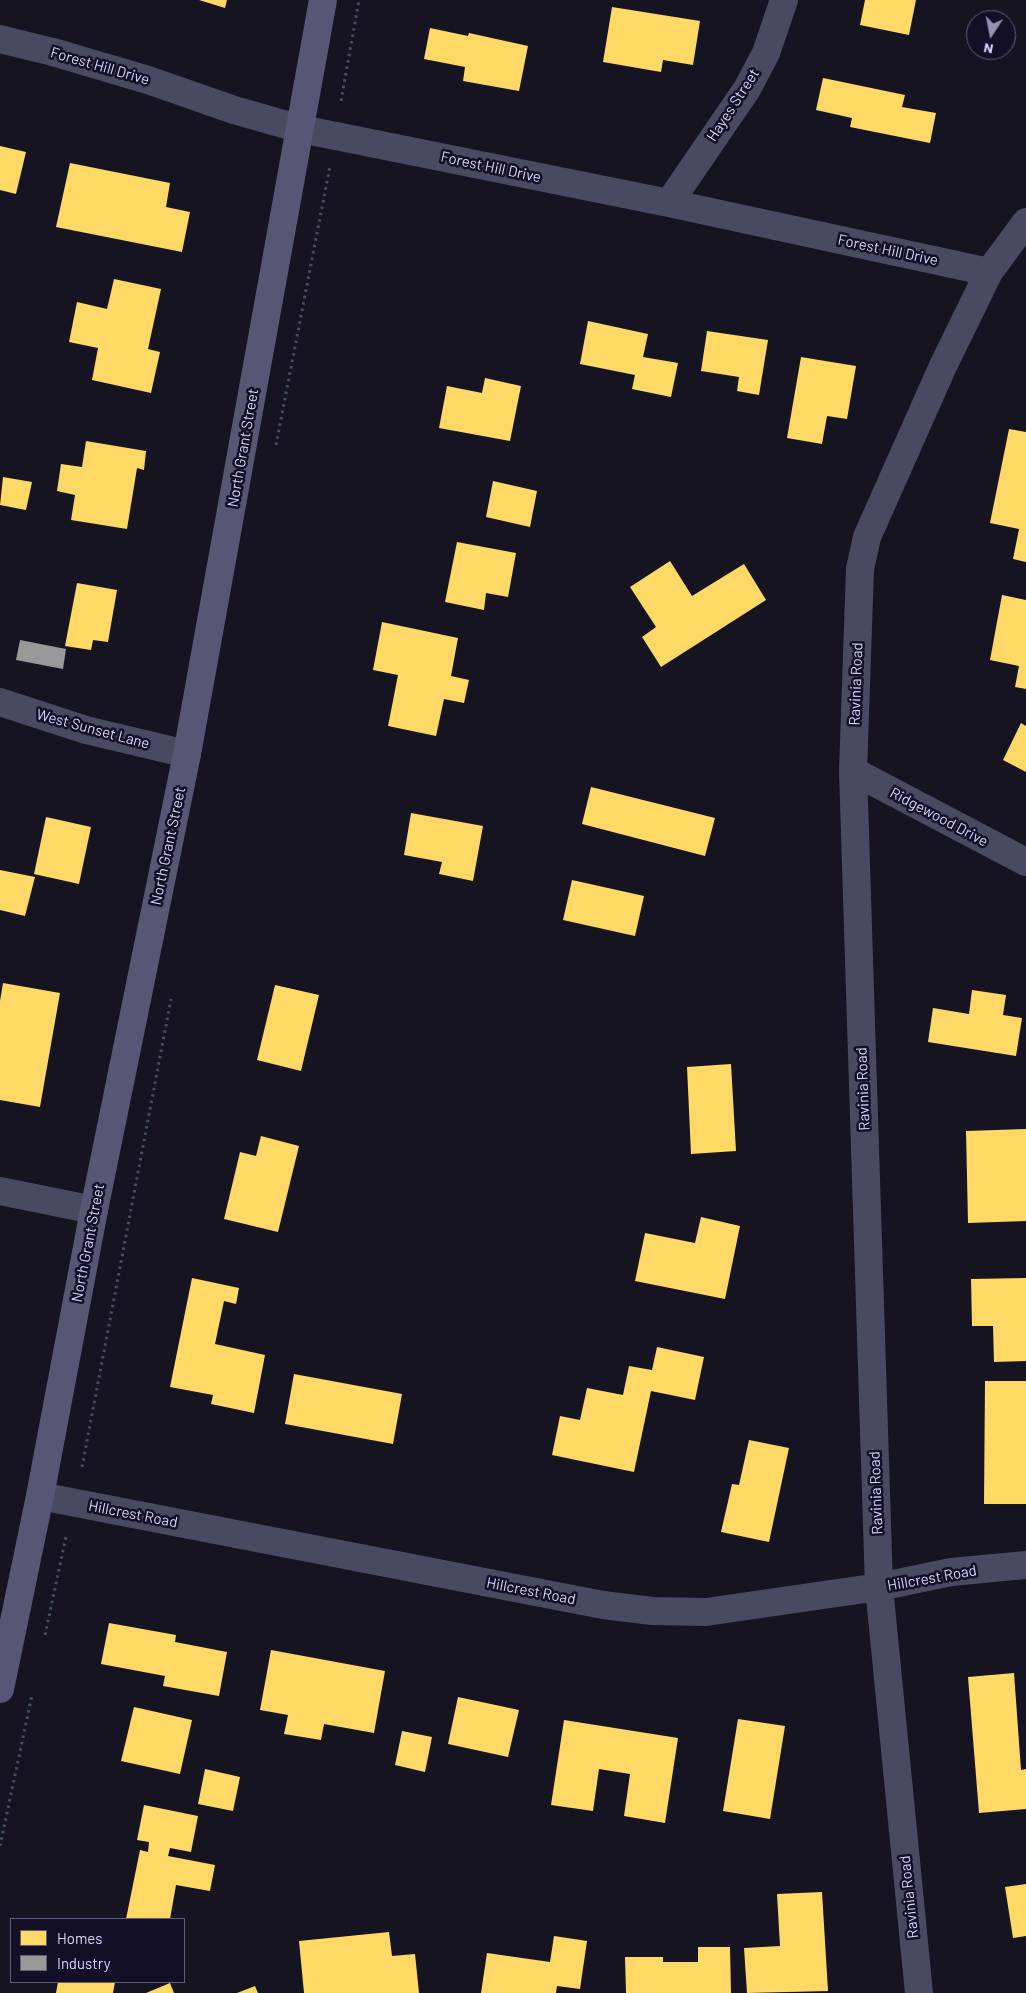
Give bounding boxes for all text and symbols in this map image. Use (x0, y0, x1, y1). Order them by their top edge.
north arrow (966, 10, 1016, 60)
text: N (982, 40, 994, 58)
street label: Forest Hill Drive (49, 43, 151, 89)
street label: Hayes Street (703, 65, 763, 145)
street label: Forest Hill Drive (439, 148, 543, 186)
street label: Forest Hill Drive (836, 231, 940, 269)
street label: North Grant Street (224, 387, 262, 509)
street label: Ravinia Road (846, 642, 866, 726)
street label: West Sunset Lane (34, 705, 152, 753)
street label: Ridgewood Drive (887, 784, 991, 850)
street label: North Grant Street (147, 785, 189, 907)
street label: Ravinia Road (853, 1047, 873, 1131)
street label: North Grant Street (68, 1182, 108, 1304)
street label: Ravinia Road (866, 1451, 886, 1535)
street label: Hillcrest Road (87, 1497, 179, 1531)
street label: Hillcrest Road (886, 1561, 978, 1595)
street label: Hillcrest Road (485, 1574, 577, 1608)
street label: Ravinia Road (896, 1855, 922, 1939)
legend (10, 1918, 185, 1983)
text: Homes (57, 1929, 102, 1947)
text: Industry (57, 1954, 111, 1972)

